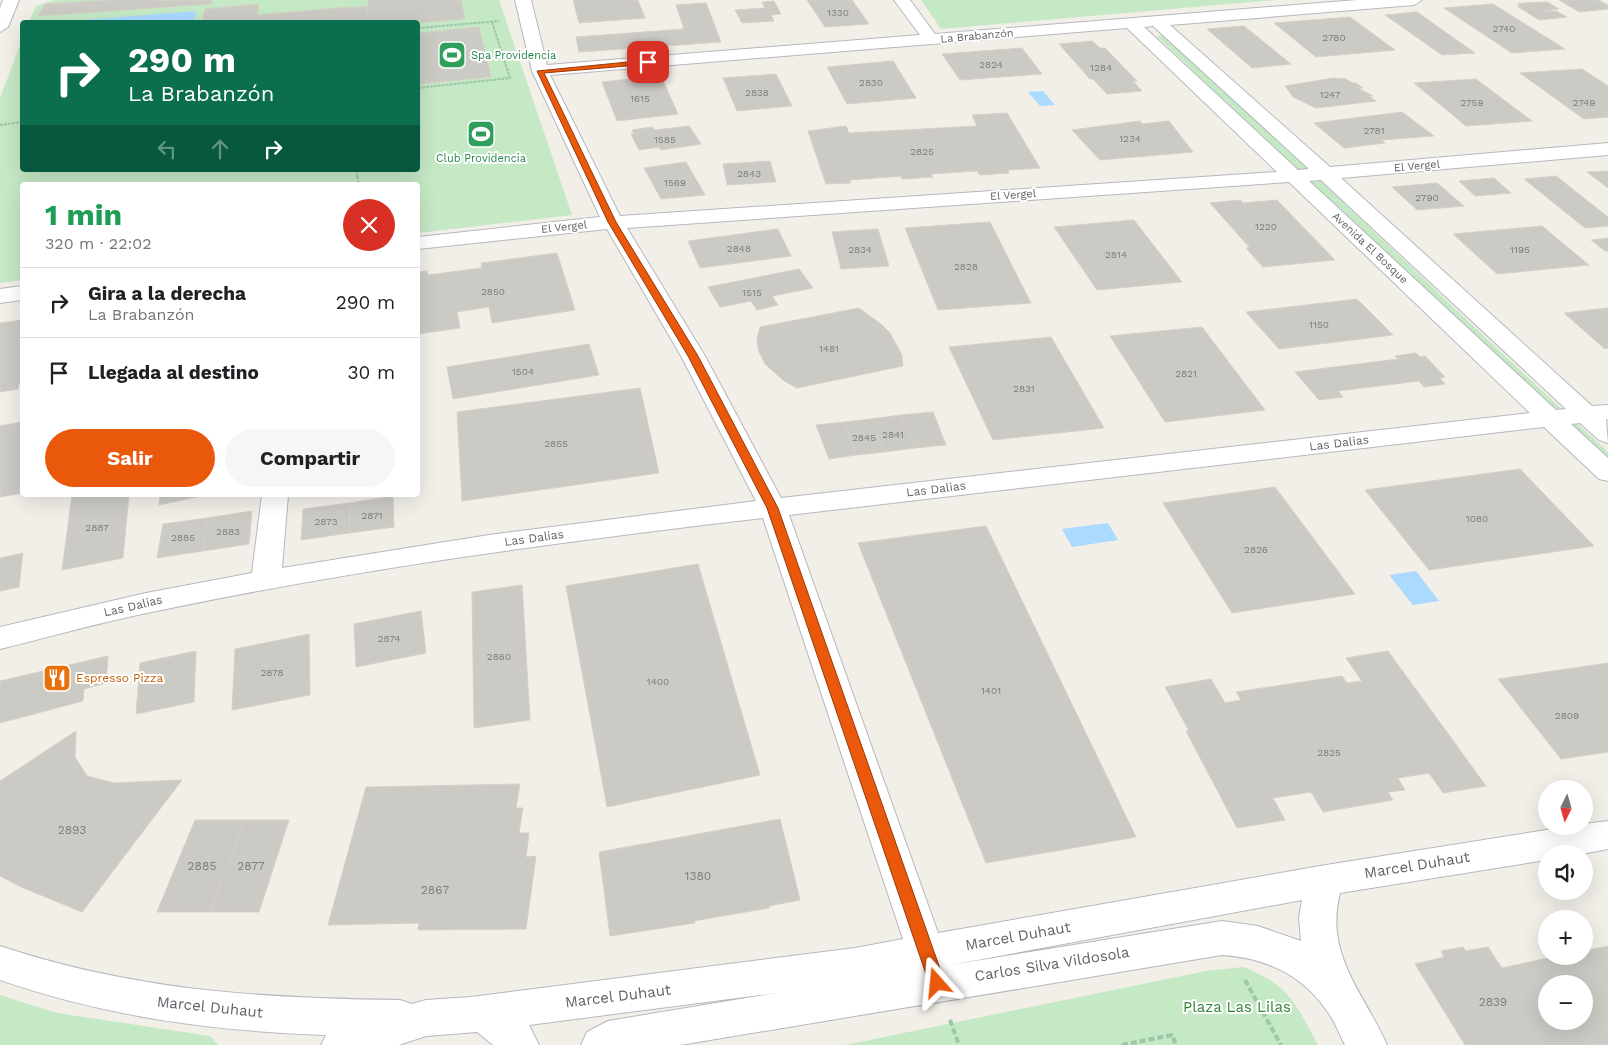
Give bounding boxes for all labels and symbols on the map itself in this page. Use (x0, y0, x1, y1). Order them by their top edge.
house number: 1330 (827, 7, 849, 18)
house number: 2740 (1493, 23, 1515, 34)
street label: La Brabanzón (940, 26, 1014, 46)
house number: 2780 (1322, 32, 1346, 43)
sports icon: Spa Providencia (437, 40, 467, 70)
pin (627, 41, 669, 83)
place label: Spa Providencia (471, 49, 556, 62)
house number: 2824 (979, 59, 1003, 70)
house number: 1284 (1090, 62, 1112, 73)
house number: 2830 (859, 77, 883, 88)
house number: 2838 (745, 87, 769, 98)
house number: 1247 (1320, 89, 1341, 100)
house number: 1615 (630, 93, 650, 104)
house number: 2759 (1460, 97, 1484, 108)
house number: 2749 (1573, 97, 1595, 108)
sports icon: Club Providencia (466, 119, 496, 149)
house number: 2781 (1363, 125, 1385, 136)
house number: 1234 (1119, 133, 1141, 144)
house number: 1585 (654, 134, 676, 145)
house number: 2825 (910, 146, 934, 157)
place label: Club Providencia (436, 152, 526, 165)
street label: El Vergel (1393, 157, 1441, 174)
house number: 2843 (737, 168, 761, 179)
house number: 1569 (664, 177, 686, 188)
street label: El Vergel (990, 187, 1037, 203)
house number: 2790 (1415, 192, 1439, 203)
street label: Avenida El Bosque (1329, 210, 1411, 286)
street label: El Vergel (540, 218, 588, 236)
house number: 1220 (1255, 221, 1277, 232)
house number: 2848 (727, 243, 751, 254)
house number: 2834 (848, 244, 872, 255)
house number: 1195 (1510, 244, 1530, 255)
house number: 2814 (1105, 249, 1127, 260)
house number: 2828 (954, 261, 978, 272)
house number: 2850 (481, 286, 505, 297)
house number: 1515 (742, 287, 762, 298)
house number: 1150 (1309, 319, 1329, 330)
house number: 1481 (819, 343, 839, 354)
house number: 1504 (512, 366, 534, 377)
house number: 2821 (1175, 368, 1197, 379)
house number: 2831 (1013, 383, 1035, 394)
house number: 2841 (882, 429, 904, 440)
house number: 2845 (852, 432, 876, 443)
street label: Las Dalias (1308, 432, 1370, 454)
house number: 2855 (544, 438, 568, 449)
street label: Las Dalias (905, 478, 967, 500)
house number: 2871 (361, 510, 383, 521)
house number: 1080 (1466, 513, 1488, 524)
house number: 2873 (314, 516, 338, 527)
house number: 2887 (85, 522, 109, 533)
house number: 2883 (216, 526, 240, 537)
street label: Las Dalias (503, 527, 565, 549)
house number: 2885 (171, 532, 195, 543)
house number: 2826 (1244, 544, 1268, 555)
street label: Las Dalias (102, 592, 164, 620)
house number: 2874 (378, 633, 400, 644)
house number: 2860 (487, 651, 511, 662)
restaurant icon: Espresso Pizza (42, 663, 72, 693)
house number: 2878 (260, 667, 284, 678)
place label: Espresso Pizza (76, 671, 163, 685)
house number: 1400 (647, 676, 669, 687)
house number: 1401 (981, 685, 1001, 696)
house number: 2809 (1555, 710, 1579, 721)
house number: 2825 (1317, 747, 1341, 758)
north arrow (1538, 780, 1592, 835)
house number: 2893 (58, 823, 86, 837)
street label: Marcel Duhaut (1363, 848, 1472, 882)
house number: 2885 (188, 859, 216, 873)
house number: 2877 (237, 859, 265, 873)
house number: 1380 (685, 869, 711, 883)
house number: 2867 (421, 883, 449, 897)
street label: Marcel Duhaut (964, 918, 1073, 954)
street label: Carlos Silva Vildosola (973, 943, 1131, 985)
position arrow (910, 956, 962, 1008)
street label: Marcel Duhaut (564, 980, 673, 1011)
street label: Marcel Duhaut (156, 992, 265, 1022)
house number: 2839 (1479, 995, 1507, 1009)
park label: Plaza Las Lilas (1183, 998, 1291, 1016)

